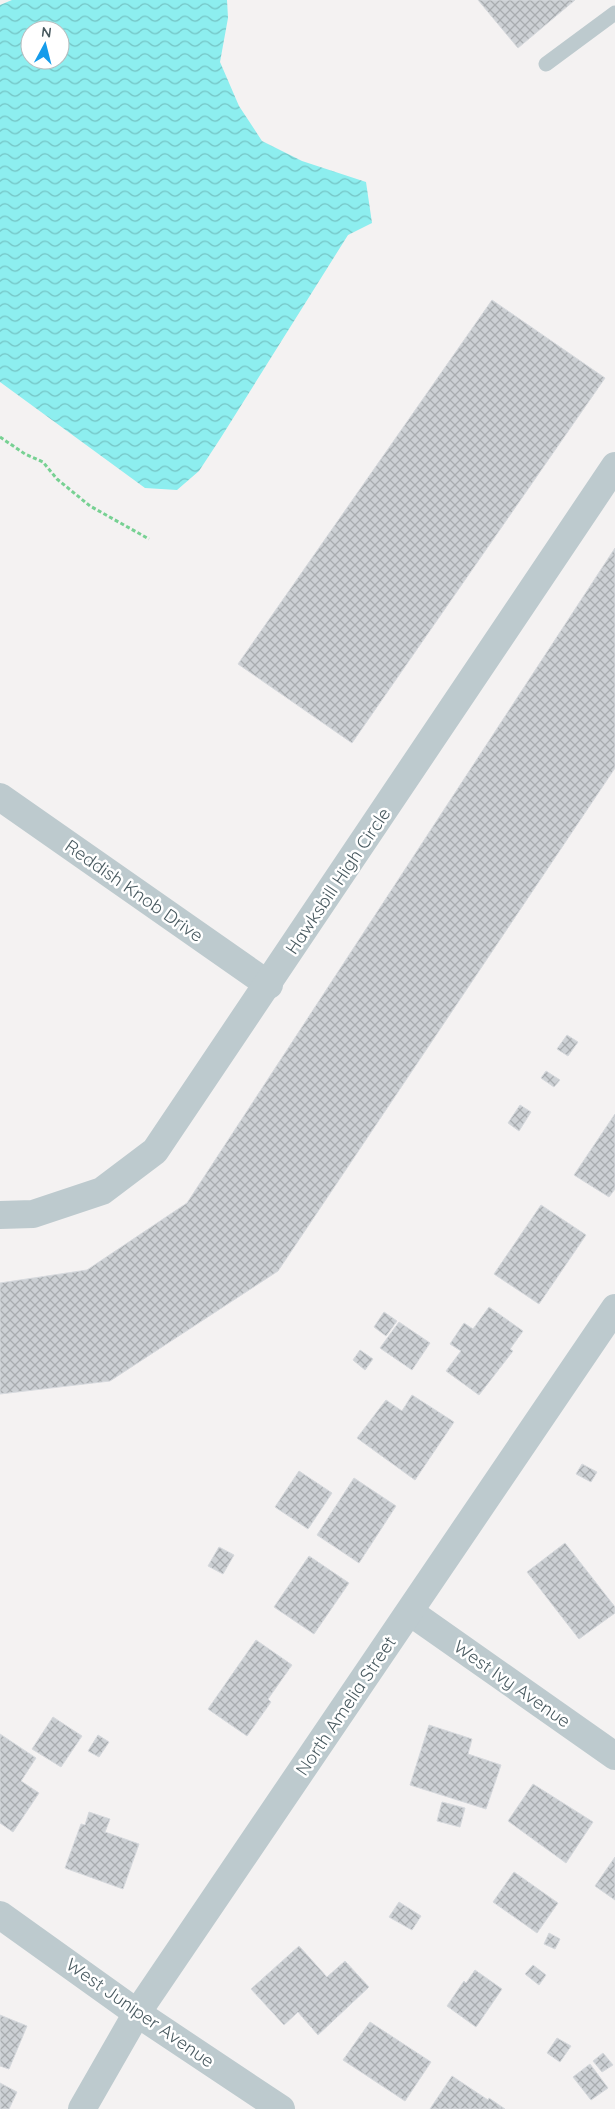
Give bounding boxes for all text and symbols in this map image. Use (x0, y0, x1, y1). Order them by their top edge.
north arrow (20, 20, 70, 70)
text: N (40, 23, 53, 42)
street label: Hawksbill High Circle (280, 803, 395, 958)
street label: Reddish Knob Drive (61, 834, 208, 947)
street label: North Amelia Street (290, 1632, 401, 1780)
street label: West Ivy Avenue (449, 1635, 575, 1732)
street label: West Juniper Avenue (62, 1953, 219, 2072)

